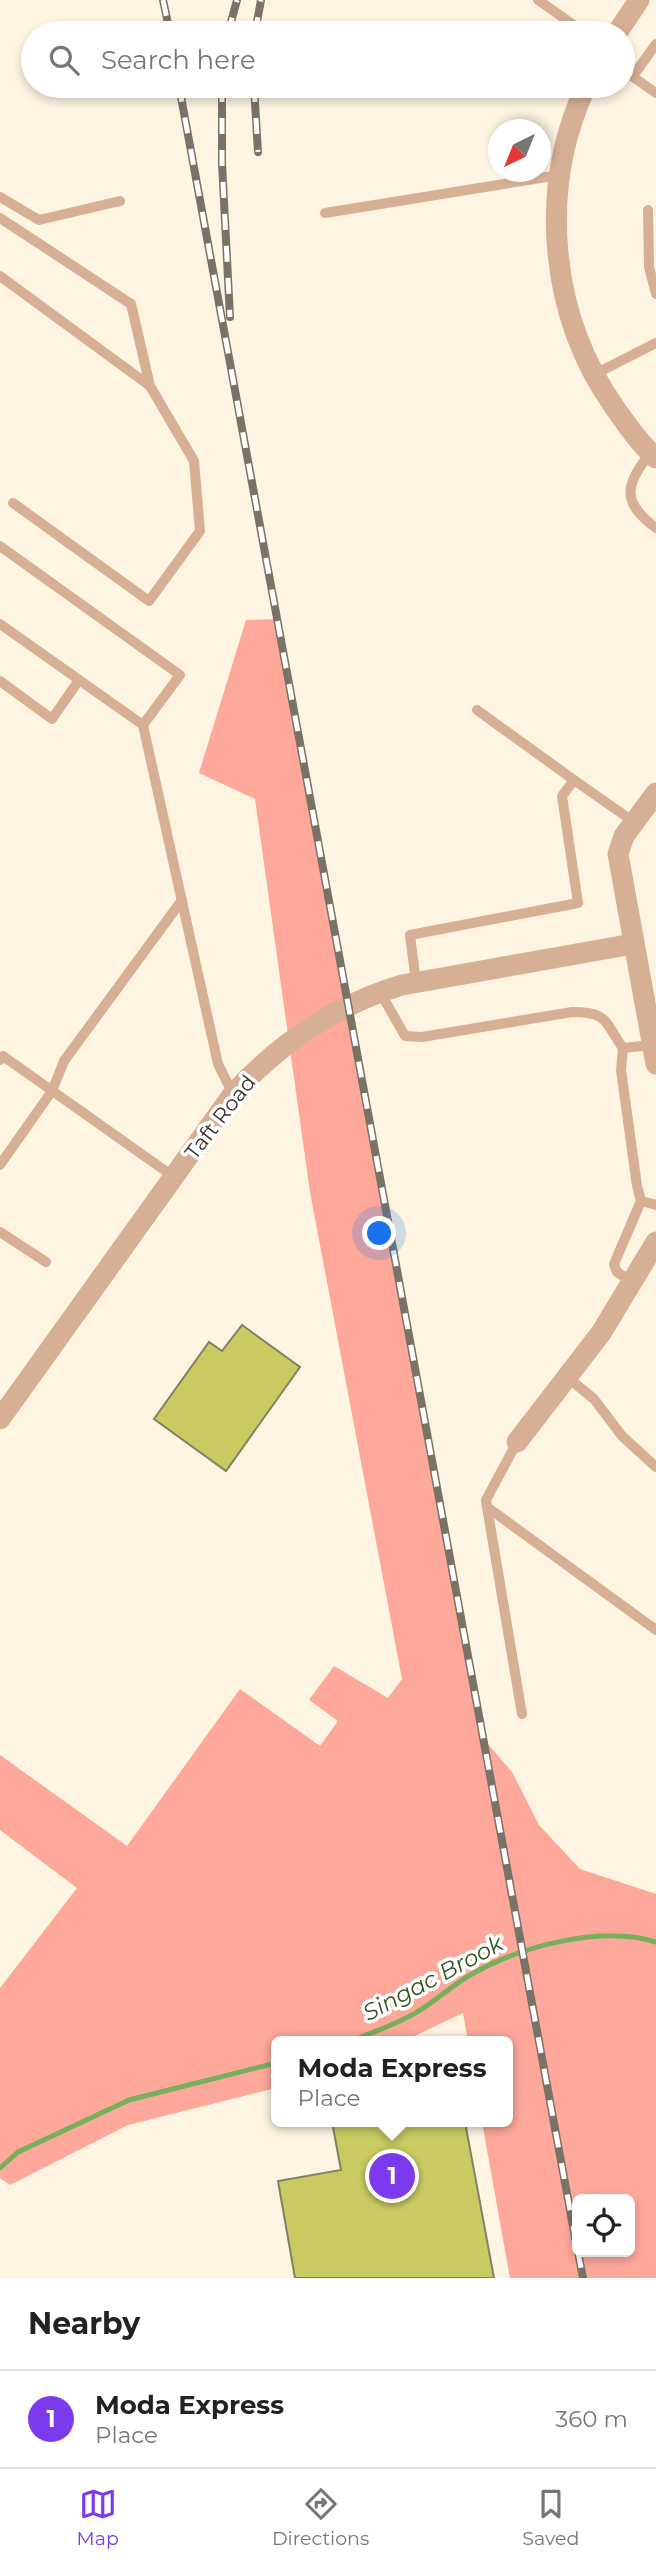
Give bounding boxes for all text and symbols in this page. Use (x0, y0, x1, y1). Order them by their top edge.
search box (21, 21, 635, 98)
icon: search (45, 41, 83, 79)
text: Search here (101, 44, 256, 76)
north arrow (488, 119, 551, 182)
street label: Taft Road (179, 1070, 261, 1164)
your location (362, 1216, 396, 1250)
water label: Singac Brook (358, 1929, 509, 2027)
popup (271, 2036, 513, 2127)
text: Moda Express (298, 2052, 486, 2084)
text: Place (298, 2084, 360, 2112)
pin: 1 (369, 2150, 415, 2202)
map controls (572, 2194, 635, 2257)
button: locate (572, 2194, 635, 2257)
text: Nearby (28, 2305, 140, 2342)
text: Moda Express (95, 2389, 284, 2421)
text: 1 (46, 2405, 56, 2433)
text: 360 m (555, 2405, 628, 2433)
text: Place (95, 2421, 158, 2449)
tab: Map (77, 2485, 119, 2550)
tab: Directions (272, 2485, 369, 2550)
tab: Saved (522, 2485, 579, 2550)

